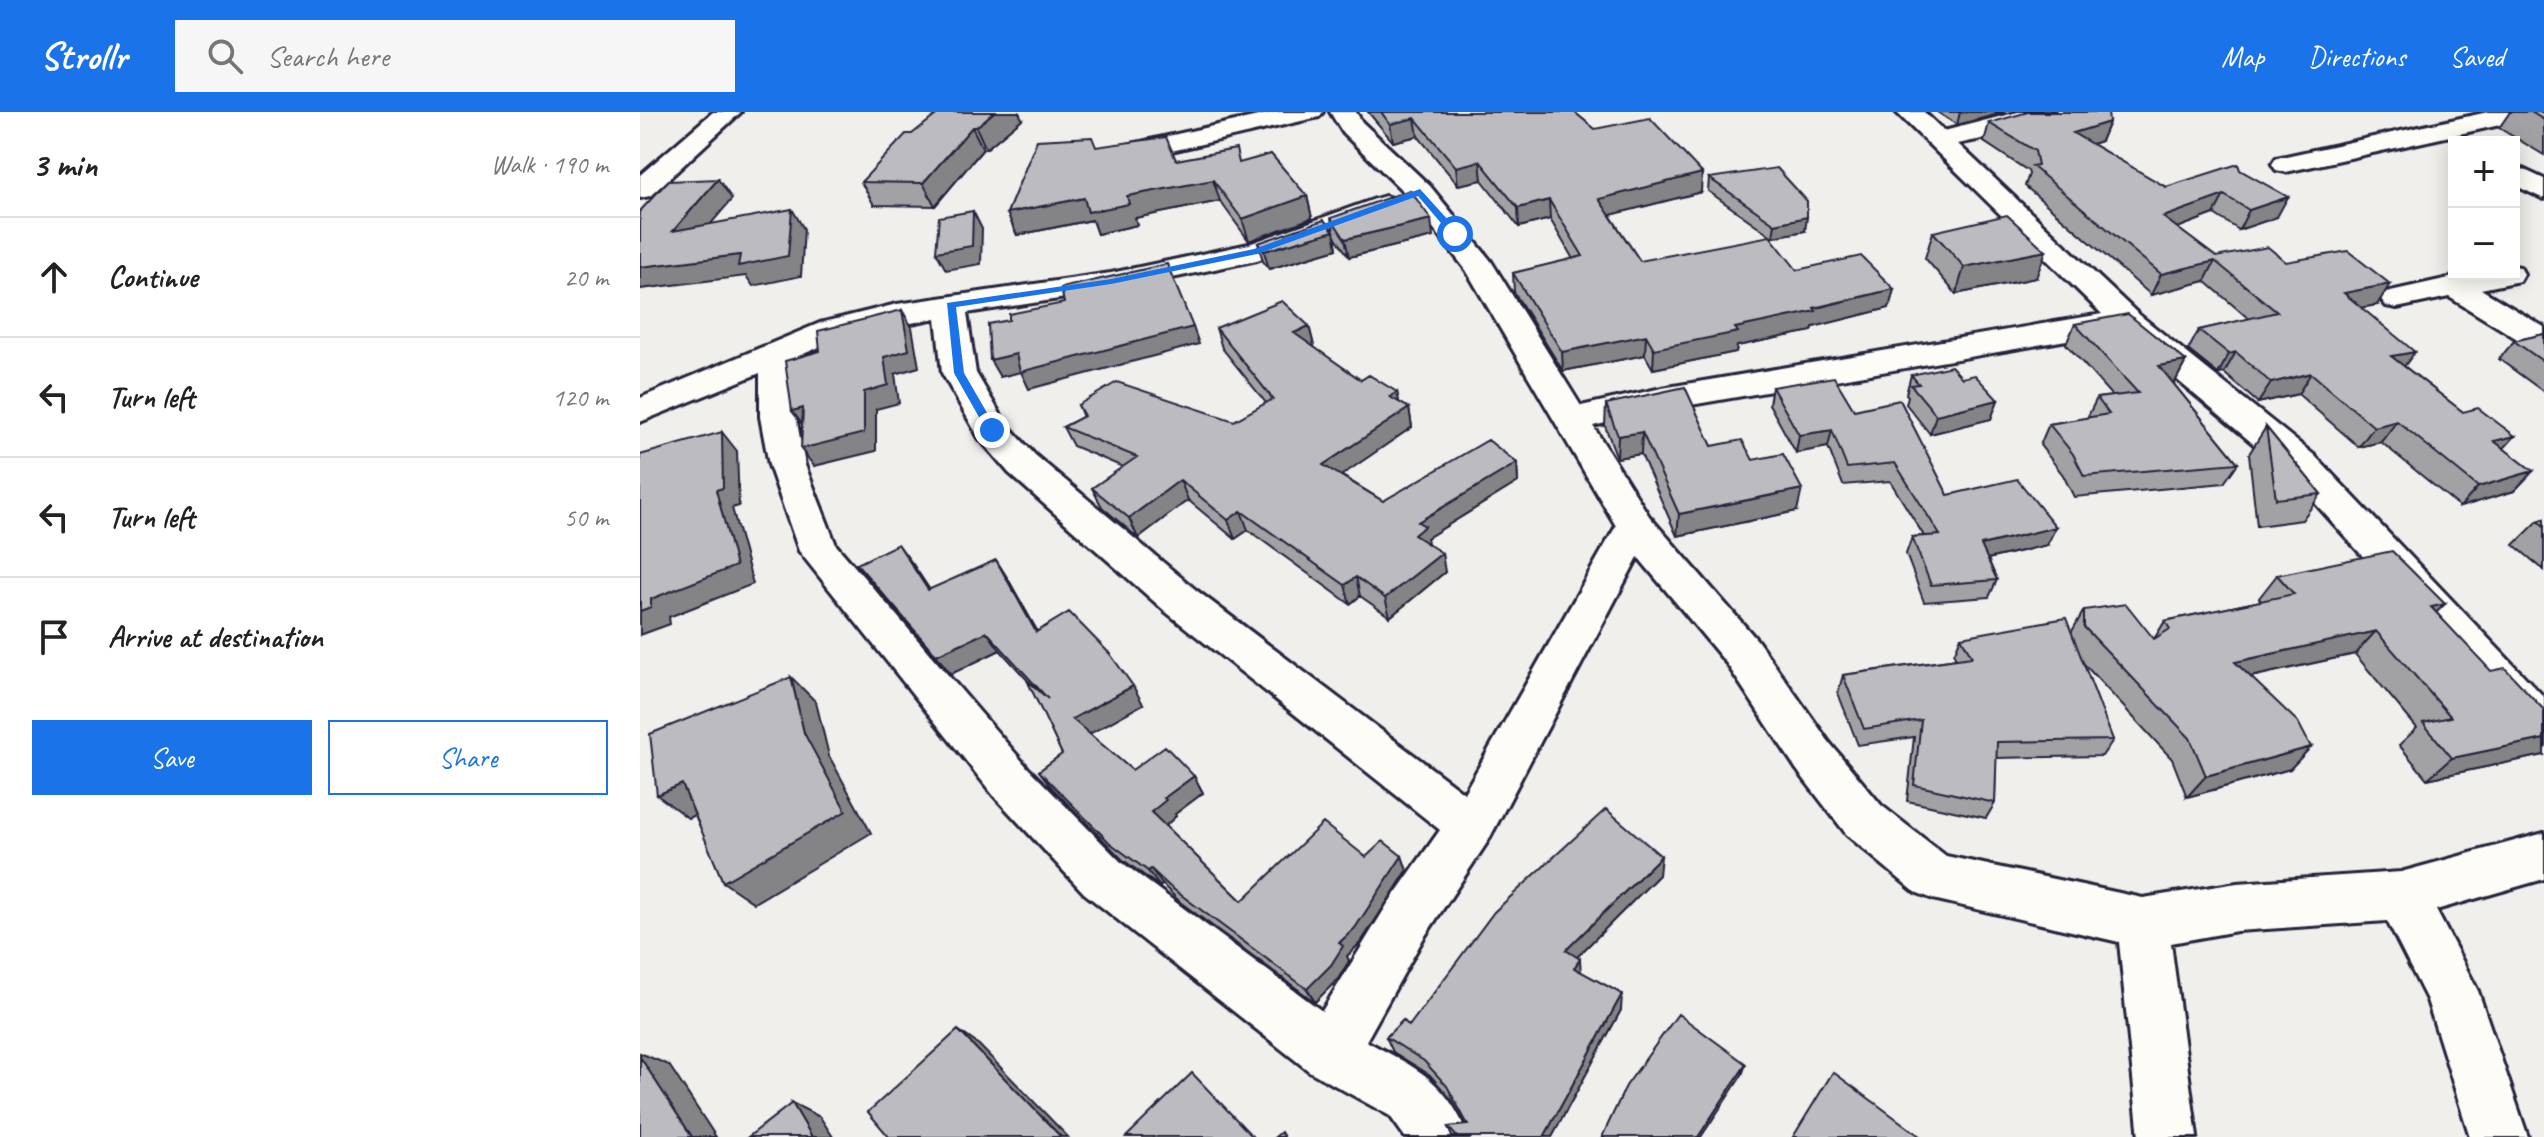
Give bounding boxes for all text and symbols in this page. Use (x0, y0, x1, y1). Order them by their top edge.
search box (175, 20, 735, 92)
text: Strollr (40, 33, 127, 80)
icon: search (203, 34, 247, 78)
text: Search here (267, 37, 389, 75)
text: Map (2221, 39, 2264, 74)
text: Directions (2308, 39, 2406, 74)
text: Saved (2450, 39, 2504, 74)
map controls (2448, 136, 2520, 280)
button: + (2448, 136, 2520, 208)
text: 3 min (32, 143, 97, 186)
text: Walk · 190 m (491, 148, 608, 181)
button: − (2448, 208, 2520, 280)
route start (1437, 216, 1473, 252)
icon: ahead (32, 255, 76, 299)
text: Continue (108, 258, 198, 296)
text: 20 m (564, 261, 608, 294)
icon: left (32, 375, 76, 419)
text: Turn left (108, 378, 195, 416)
text: 120 m (552, 381, 608, 414)
route end (974, 412, 1010, 448)
icon: left (32, 495, 76, 539)
text: Turn left (108, 498, 195, 536)
text: 50 m (564, 501, 608, 534)
icon: arrive (32, 615, 76, 659)
text: Arrive at destination (108, 618, 323, 656)
button: Save (32, 720, 312, 795)
button: Share (328, 720, 608, 795)

